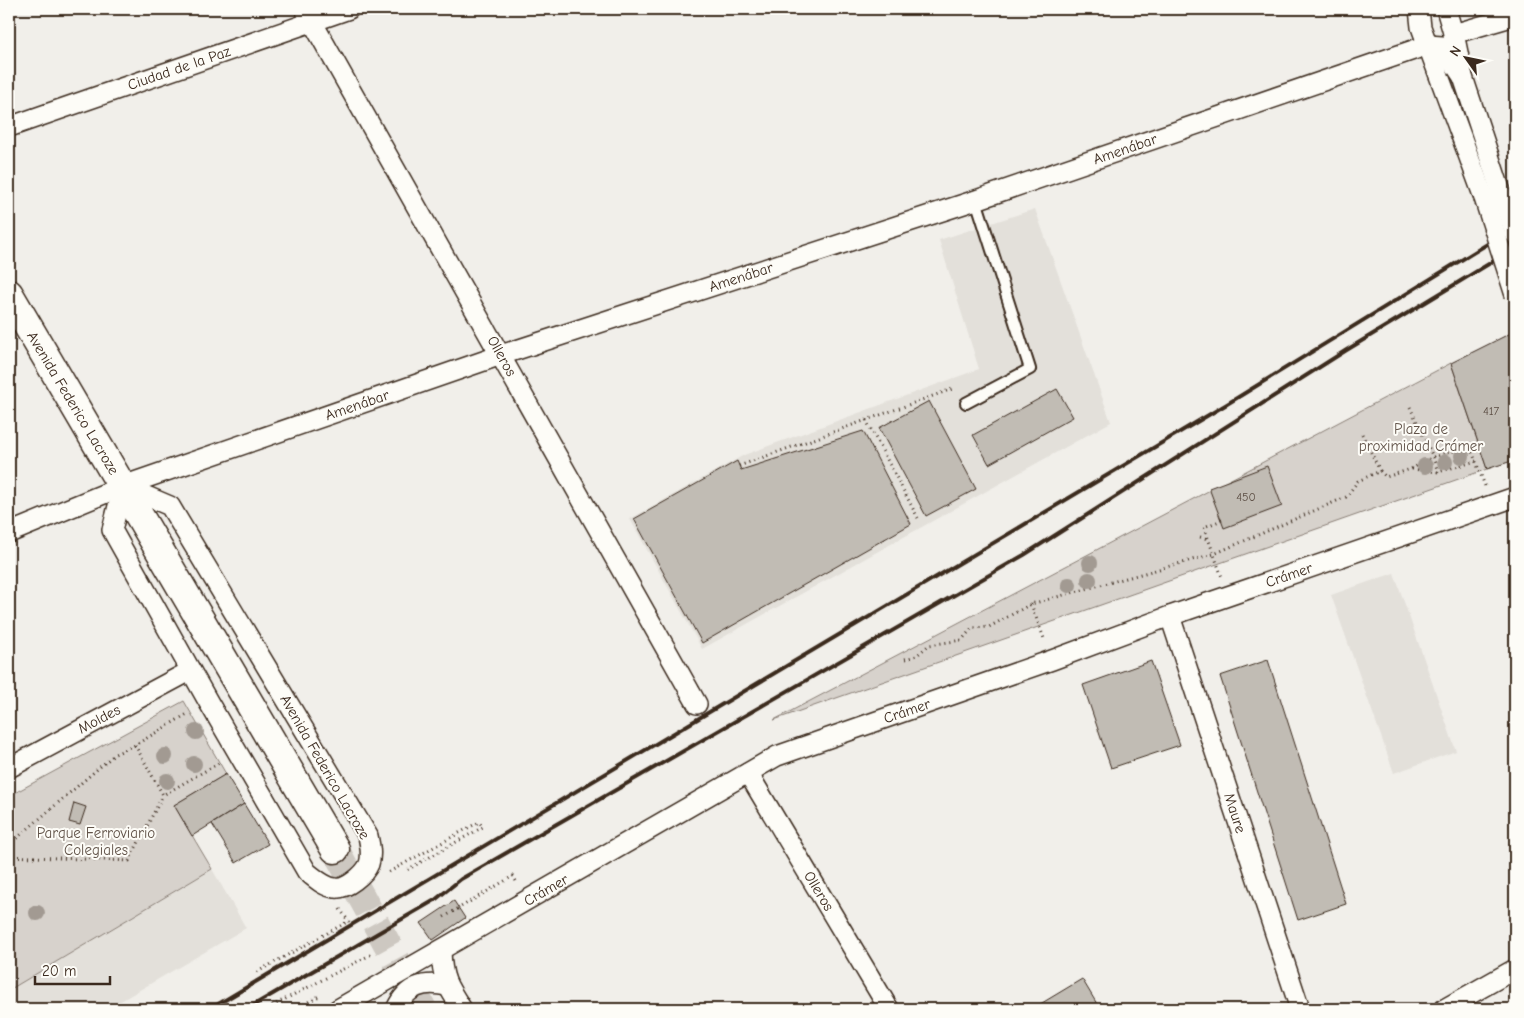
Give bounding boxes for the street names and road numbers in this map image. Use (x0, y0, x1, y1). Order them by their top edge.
street label: Ciudad de la Paz (125, 42, 233, 94)
street label: Amenábar (1091, 130, 1159, 168)
street label: Amenábar (707, 258, 775, 296)
street label: Avenida Federico Lacroze (23, 328, 123, 478)
street label: Olleros (484, 333, 520, 379)
street label: Amenábar (323, 386, 391, 424)
street label: Crámer (1263, 559, 1315, 591)
street label: Avenida Federico Lacroze (276, 691, 374, 843)
street label: Crámer (881, 695, 933, 727)
street label: Moldes (75, 700, 123, 738)
street label: Maure (1220, 791, 1250, 836)
street label: Olleros (800, 868, 838, 914)
street label: Crámer (521, 870, 571, 910)

